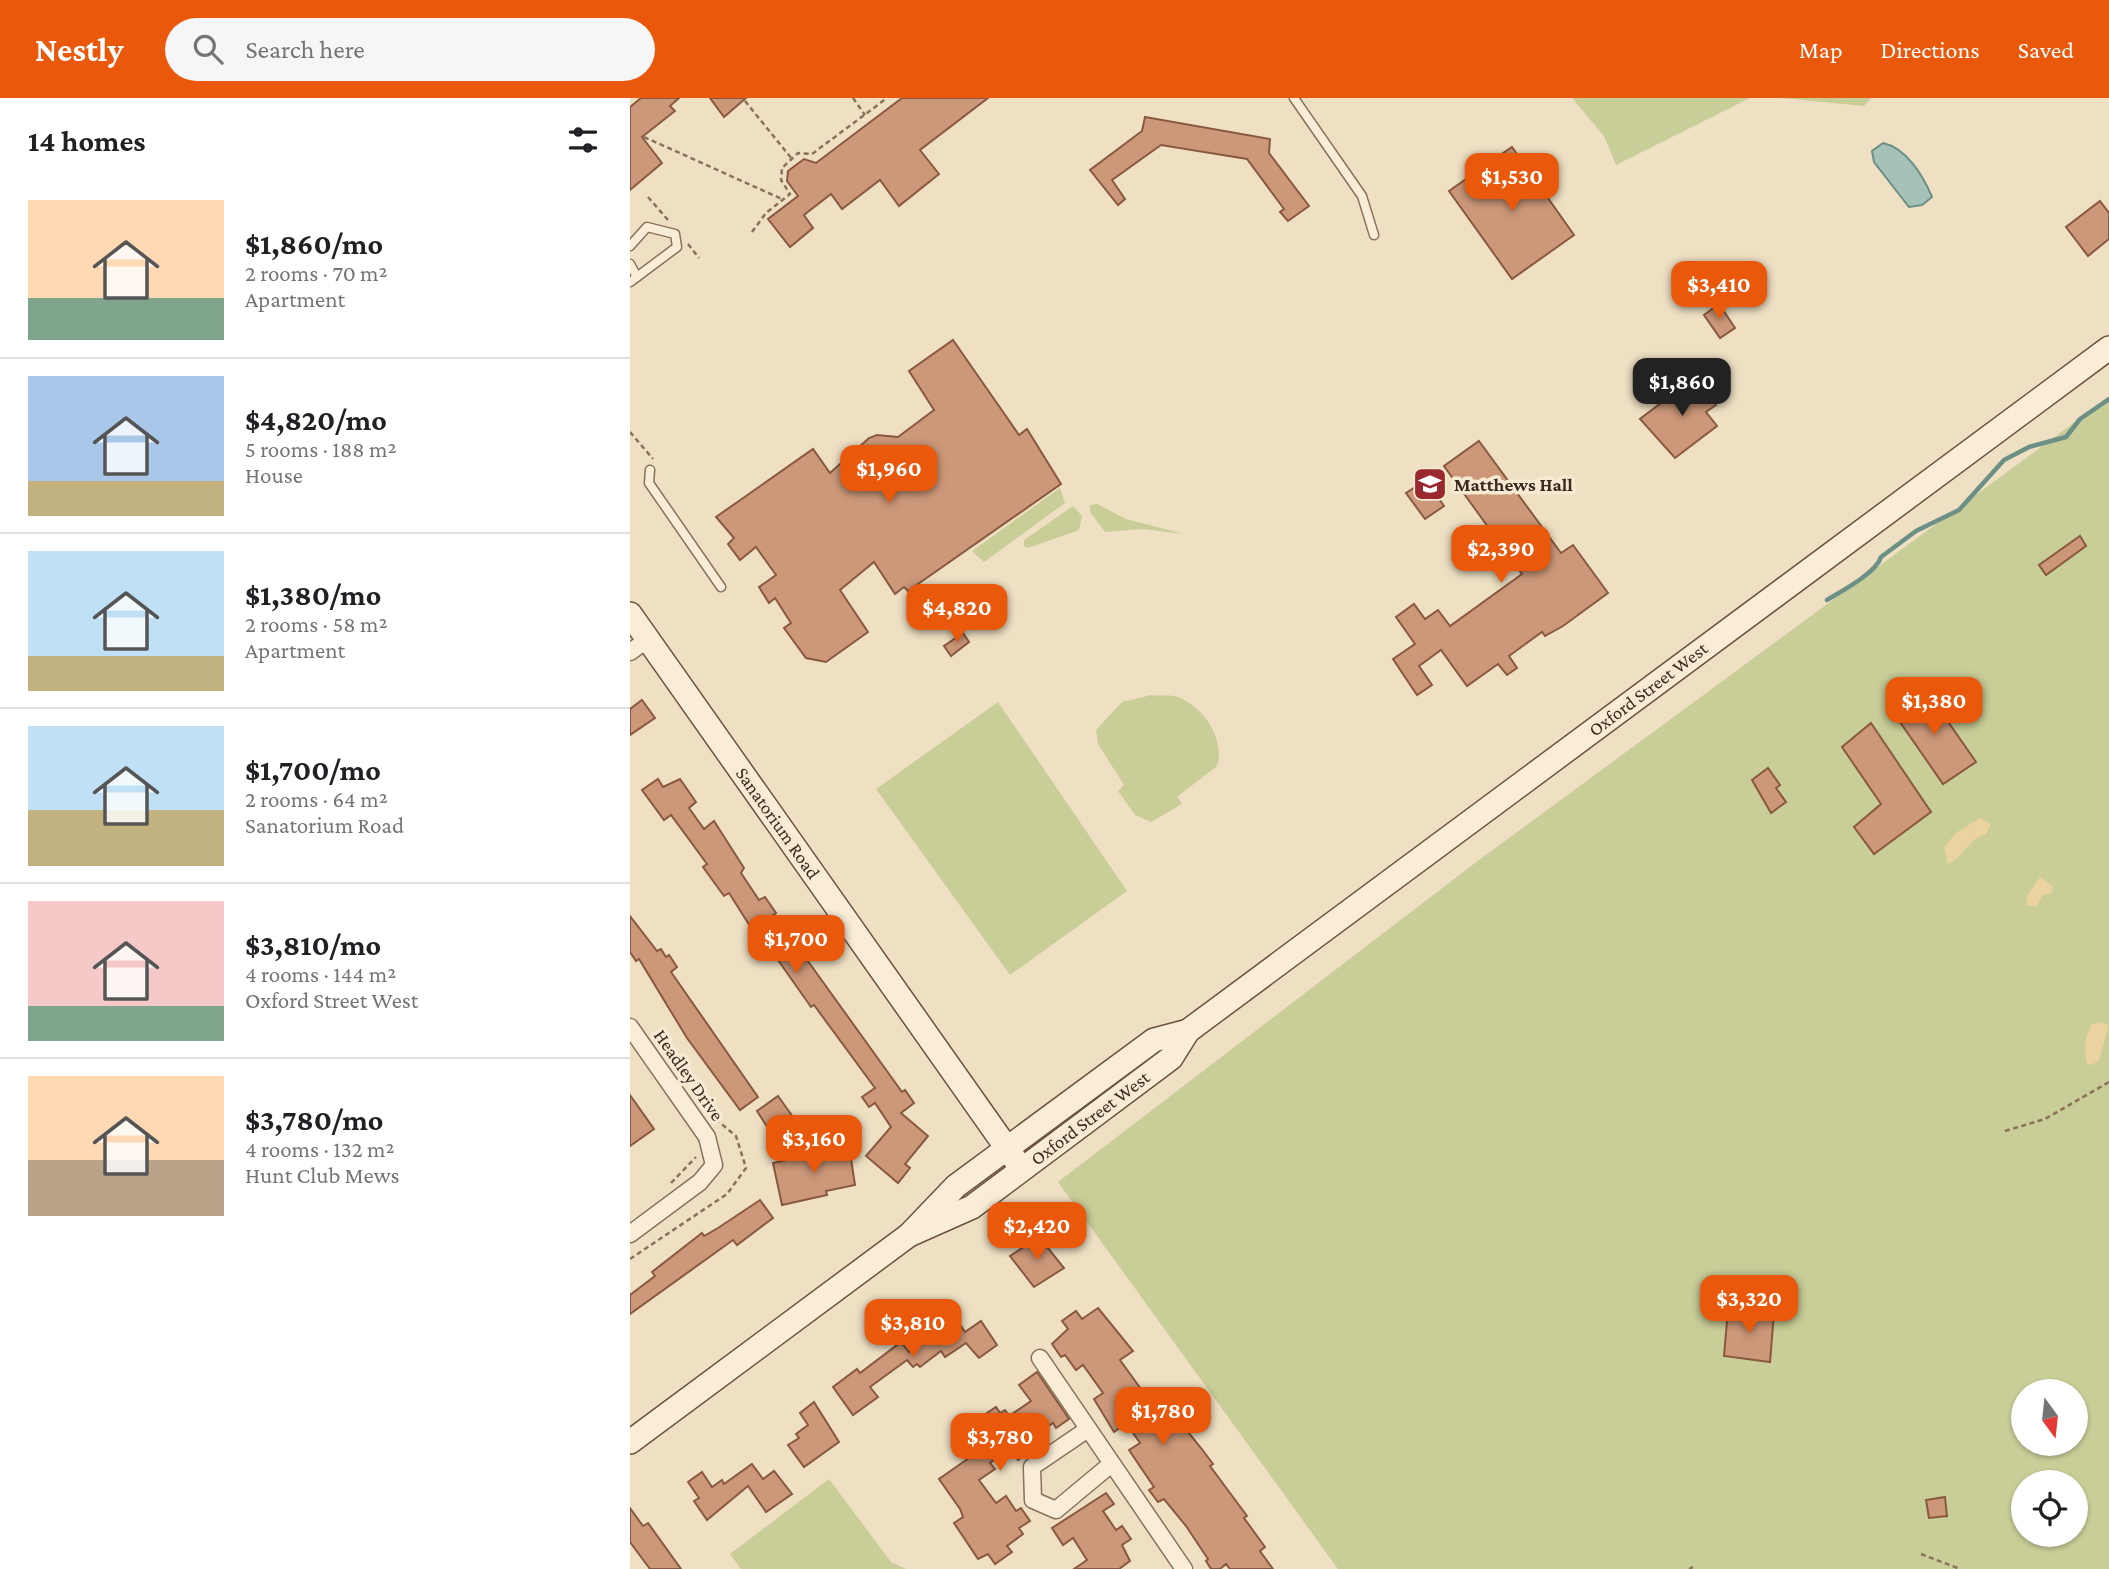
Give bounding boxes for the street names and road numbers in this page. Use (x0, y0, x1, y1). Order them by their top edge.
street label: Oxford Street West (1584, 637, 1712, 741)
street label: Sanatorium Road (732, 763, 824, 883)
street label: Headley Drive (650, 1025, 728, 1125)
street label: Oxford Street West (1026, 1066, 1154, 1170)

